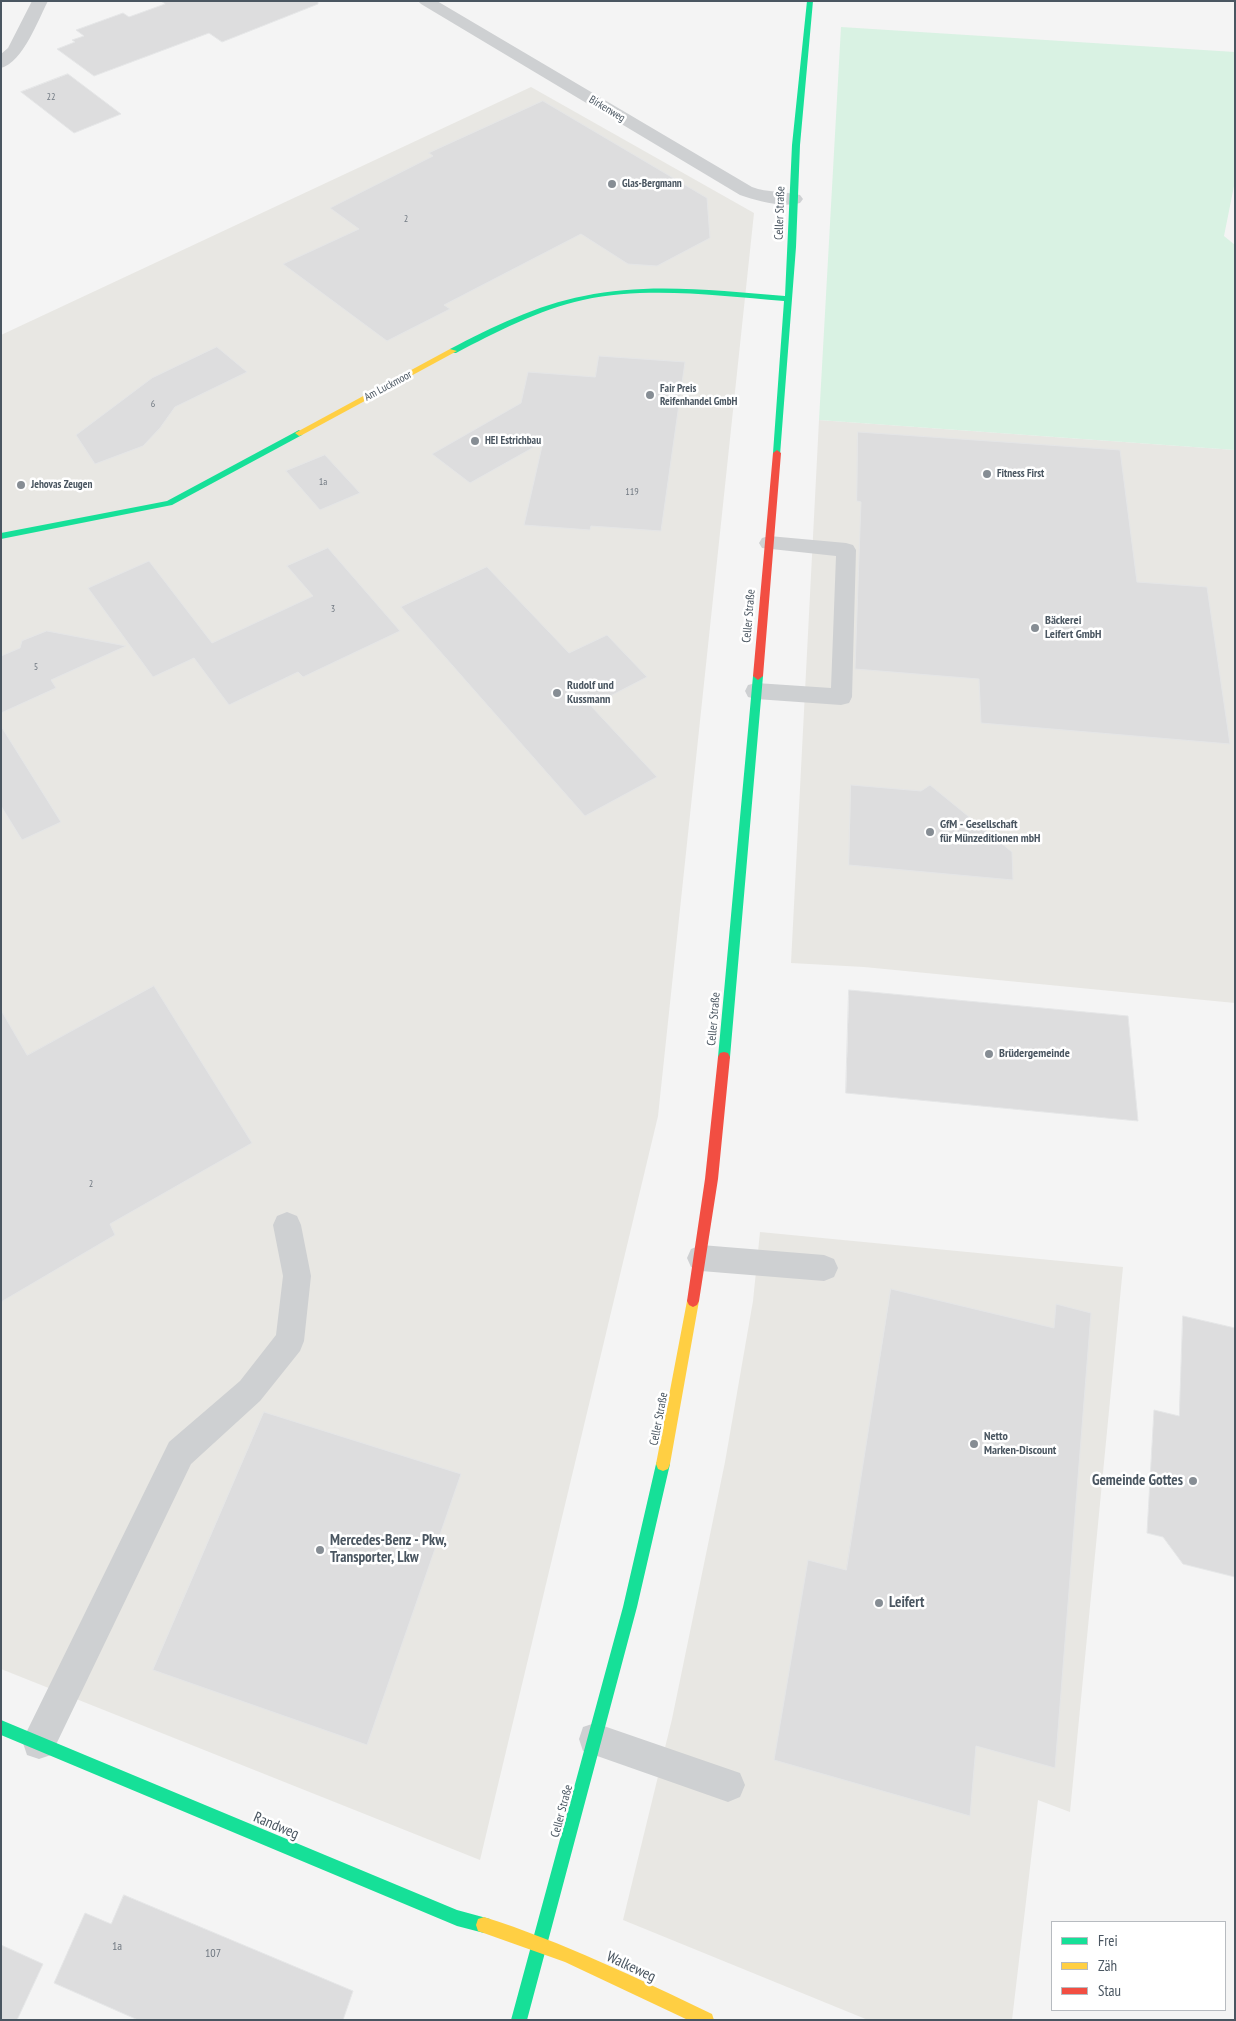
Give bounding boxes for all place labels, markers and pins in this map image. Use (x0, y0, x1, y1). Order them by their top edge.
place label: Glas-Bergmann (622, 177, 682, 191)
marker: Glas-Bergmann (606, 178, 618, 190)
place label: Fair Preis Reifenhandel GmbH (660, 382, 737, 408)
marker: Fair Preis Reifenhandel GmbH (644, 389, 656, 401)
place label: HEI Estrichbau (485, 434, 541, 448)
marker: HEI Estrichbau (469, 435, 481, 447)
place label: Fitness First (997, 467, 1044, 481)
marker: Fitness First (981, 468, 993, 480)
place label: Jehovas Zeugen (31, 478, 92, 492)
marker: Jehovas Zeugen (15, 479, 27, 491)
place label: Bäckerei Leifert GmbH (1045, 614, 1101, 642)
marker: Bäckerei Leifert GmbH (1029, 622, 1041, 634)
place label: Rudolf und Kussmann (567, 679, 614, 707)
marker: Rudolf und Kussmann (551, 687, 563, 699)
place label: GfM - Gesellschaft für Münzeditionen mbH (940, 818, 1040, 846)
marker: GfM - Gesellschaft für Münzeditionen mbH (924, 826, 936, 838)
place label: Brüdergemeinde (999, 1047, 1070, 1061)
marker: Brüdergemeinde (983, 1048, 995, 1060)
place label: Netto Marken-Discount (984, 1430, 1056, 1458)
marker: Netto Marken-Discount (968, 1438, 980, 1450)
place label: Gemeinde Gottes (1092, 1472, 1183, 1490)
marker: Gemeinde Gottes (1187, 1475, 1199, 1487)
place label: Mercedes-Benz - Pkw, Transporter, Lkw (330, 1532, 447, 1567)
marker: Mercedes-Benz - Pkw, Transporter, Lkw (314, 1544, 326, 1556)
place label: Leifert (889, 1594, 924, 1612)
marker: Leifert (873, 1597, 885, 1609)

